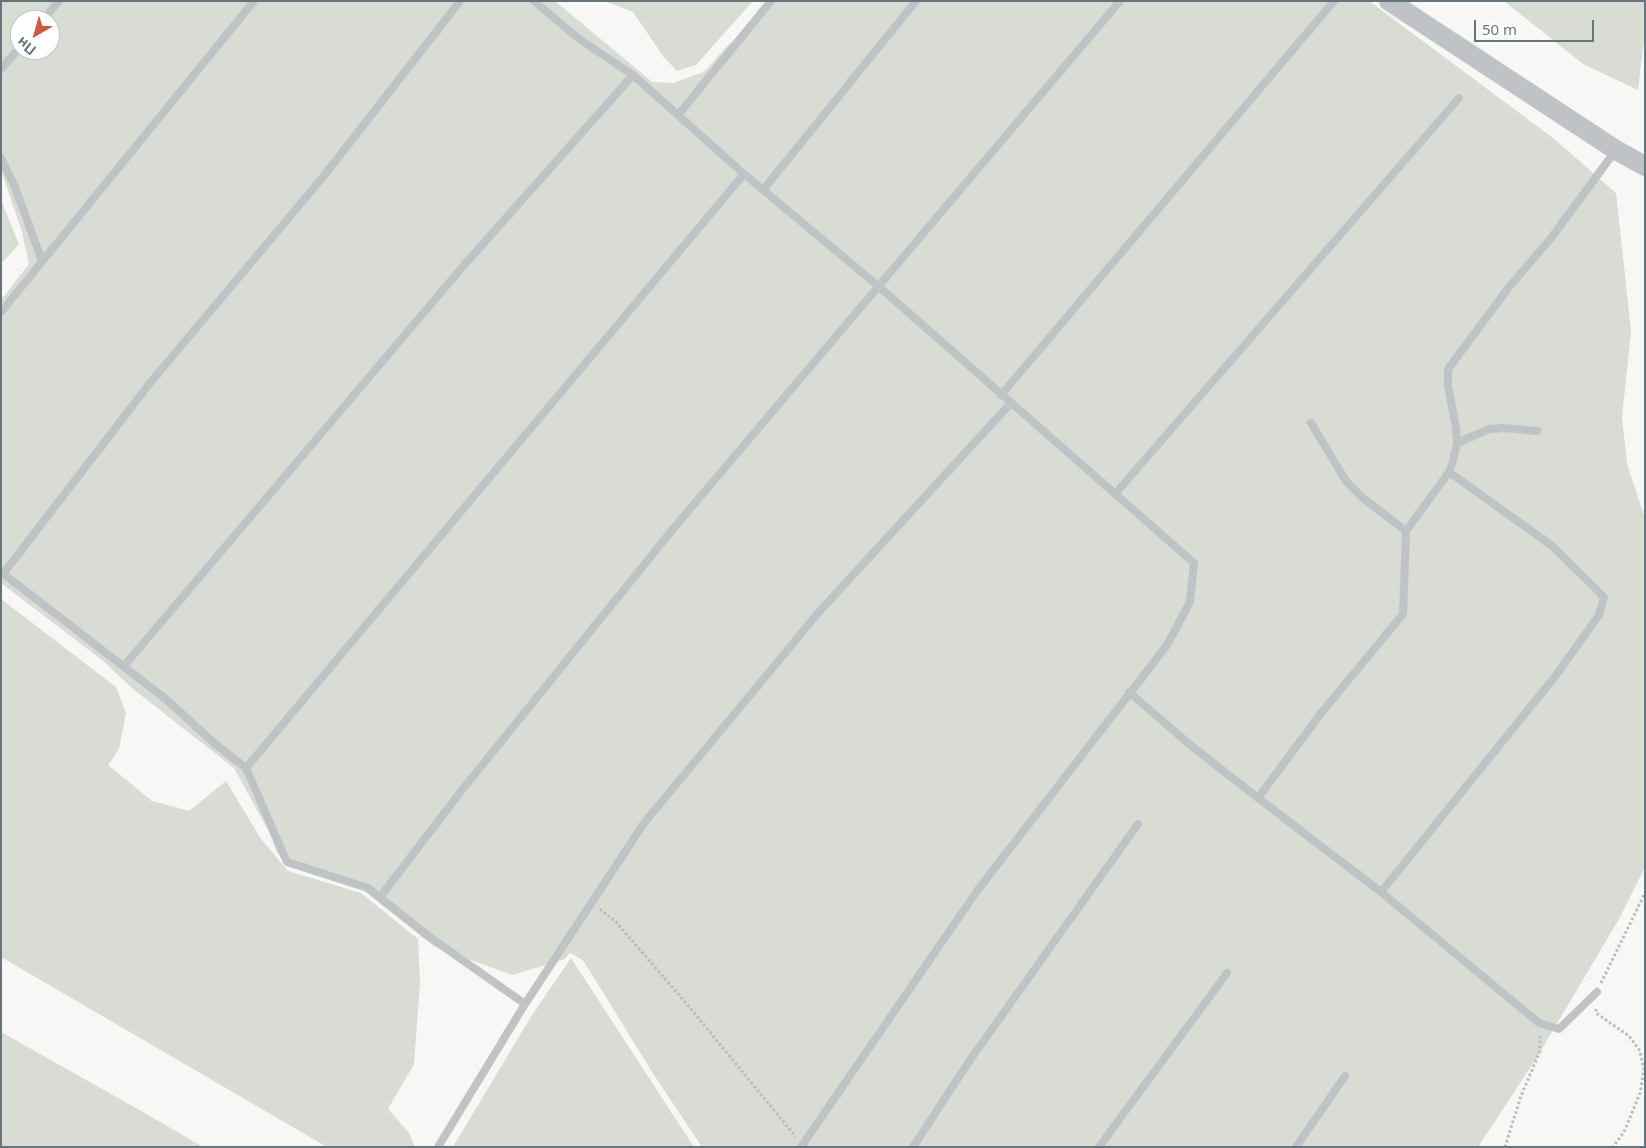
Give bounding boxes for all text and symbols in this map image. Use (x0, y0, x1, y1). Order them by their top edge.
north arrow (10, 10, 60, 60)
scale bar (1476, 10, 1596, 42)
text: 50 m (1482, 19, 1517, 39)
text: Пн (12, 33, 40, 60)

